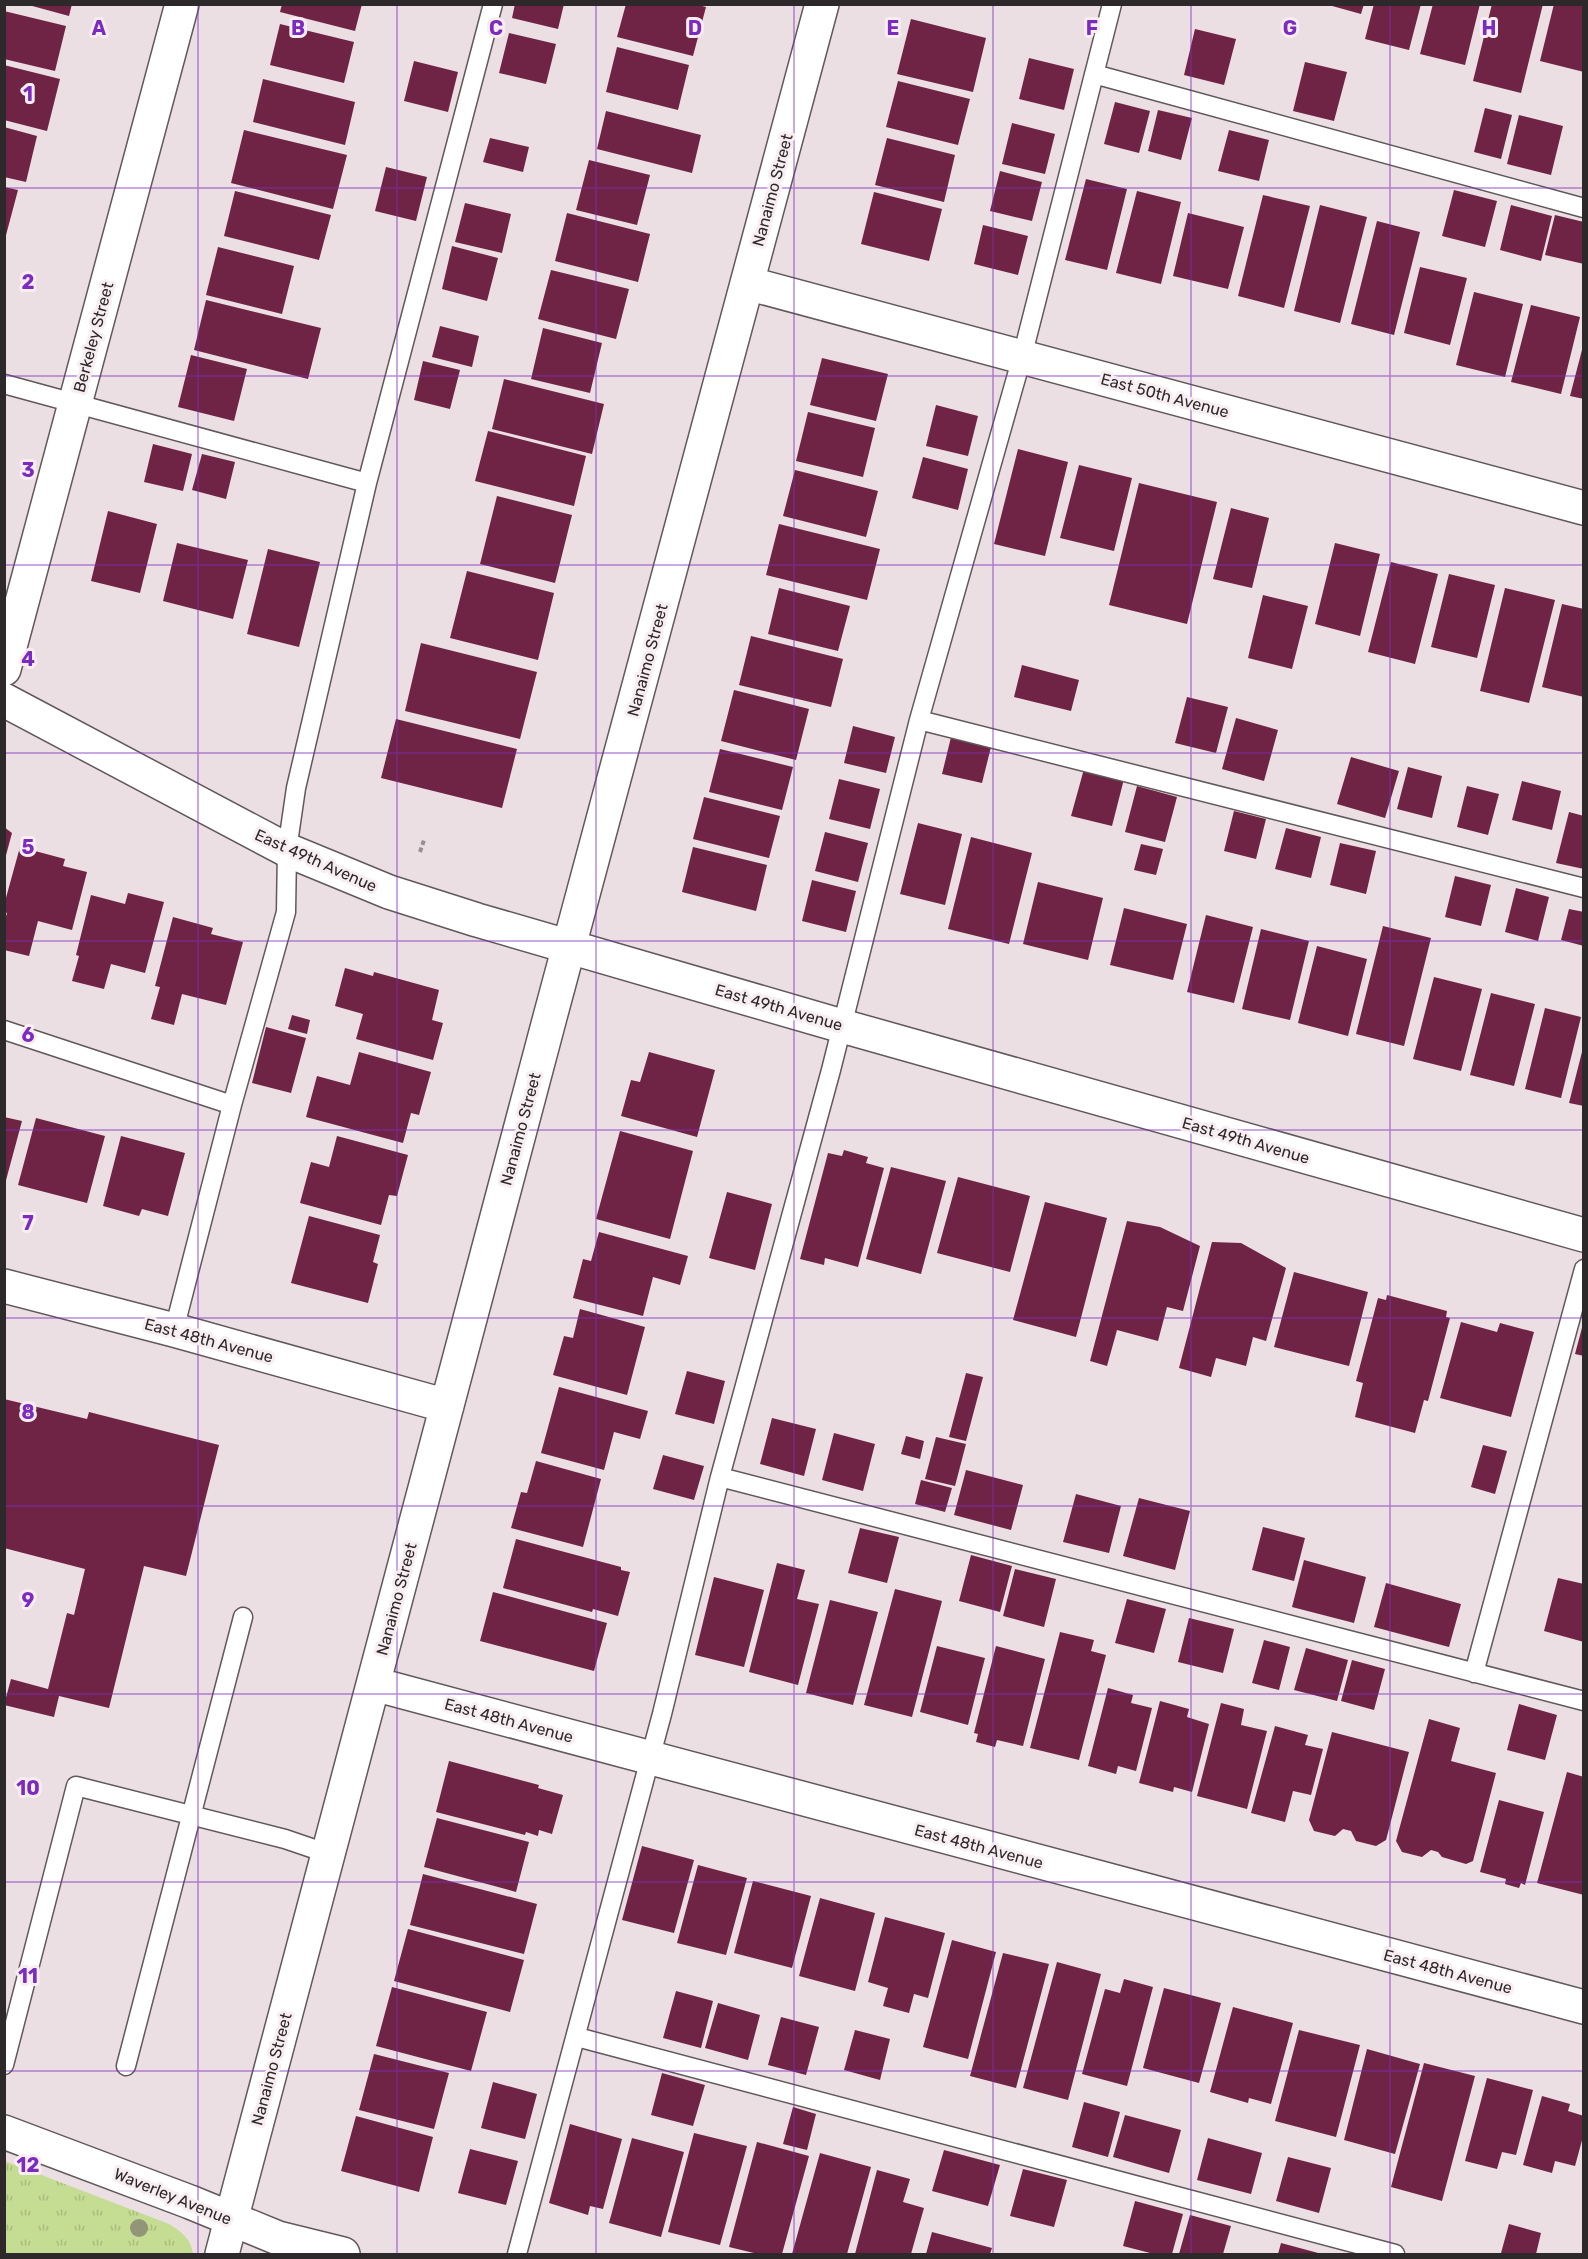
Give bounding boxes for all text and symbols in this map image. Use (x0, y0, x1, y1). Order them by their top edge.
text: A (92, 16, 107, 40)
text: B (291, 16, 305, 40)
text: C (489, 16, 503, 40)
text: D (688, 16, 702, 40)
text: E (887, 16, 899, 40)
text: F (1086, 16, 1098, 40)
text: G (1283, 16, 1297, 40)
text: H (1482, 16, 1496, 40)
text: 1 (23, 82, 33, 106)
street label: Nanaimo Street (748, 132, 797, 249)
text: 2 (22, 270, 35, 294)
street label: Berkeley Street (70, 280, 117, 394)
street label: East 50th Avenue (1099, 369, 1231, 422)
text: 3 (21, 458, 35, 482)
street label: Nanaimo Street (623, 602, 672, 719)
text: 4 (21, 647, 35, 671)
street label: East 49th Avenue (252, 825, 380, 896)
text: 5 (22, 835, 35, 859)
street label: East 49th Avenue (713, 980, 845, 1035)
text: 6 (21, 1023, 35, 1047)
street label: Nanaimo Street (496, 1071, 545, 1188)
street label: East 49th Avenue (1180, 1113, 1312, 1168)
text: 7 (22, 1211, 34, 1235)
street label: East 48th Avenue (142, 1314, 275, 1367)
text: 8 (21, 1400, 35, 1424)
street label: Nanaimo Street (372, 1541, 421, 1658)
text: 9 (22, 1588, 35, 1612)
street label: East 48th Avenue (442, 1694, 575, 1747)
text: 10 (16, 1776, 40, 1800)
street label: East 48th Avenue (912, 1820, 1045, 1873)
street label: East 48th Avenue (1381, 1945, 1514, 1998)
text: 11 (18, 1964, 38, 1988)
street label: Nanaimo Street (247, 2011, 296, 2128)
text: 12 (17, 2153, 39, 2177)
street label: Waverley Avenue (111, 2164, 234, 2229)

